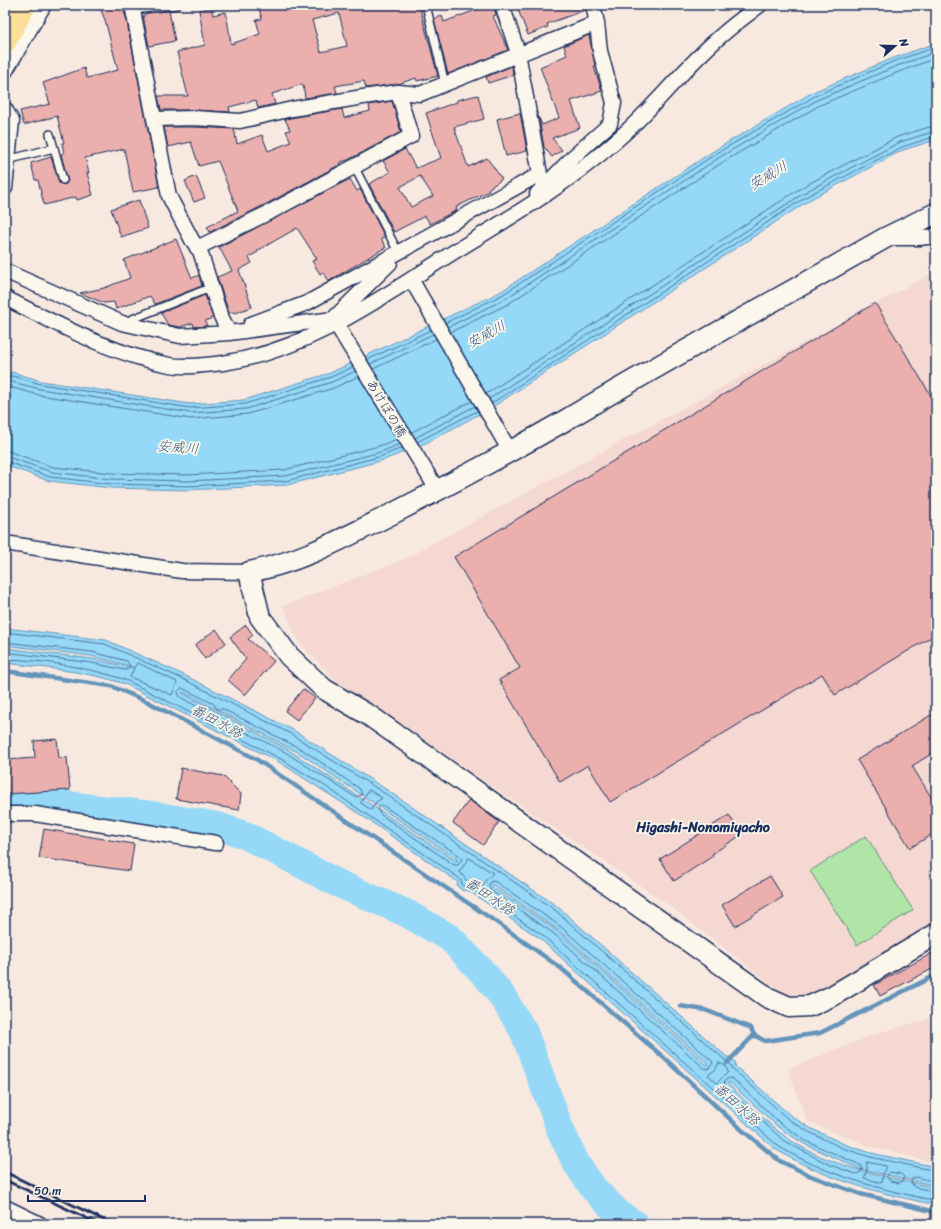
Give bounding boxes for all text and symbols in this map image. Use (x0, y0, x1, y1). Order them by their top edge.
north arrow (875, 26, 915, 66)
text: N (893, 35, 914, 50)
water label: 安威川 (744, 154, 793, 197)
water label: 安威川 (462, 313, 511, 356)
street label: あけぼの橋 (360, 374, 413, 442)
water label: 安威川 (156, 433, 200, 462)
water label: 番田水路 (186, 697, 248, 746)
district label: Higashi-Nonomiyacho (635, 815, 771, 840)
water label: 番田水路 (460, 870, 521, 923)
water label: 番田水路 (707, 1076, 767, 1133)
scale bar (28, 1177, 145, 1203)
text: 50 m (34, 1180, 61, 1202)

